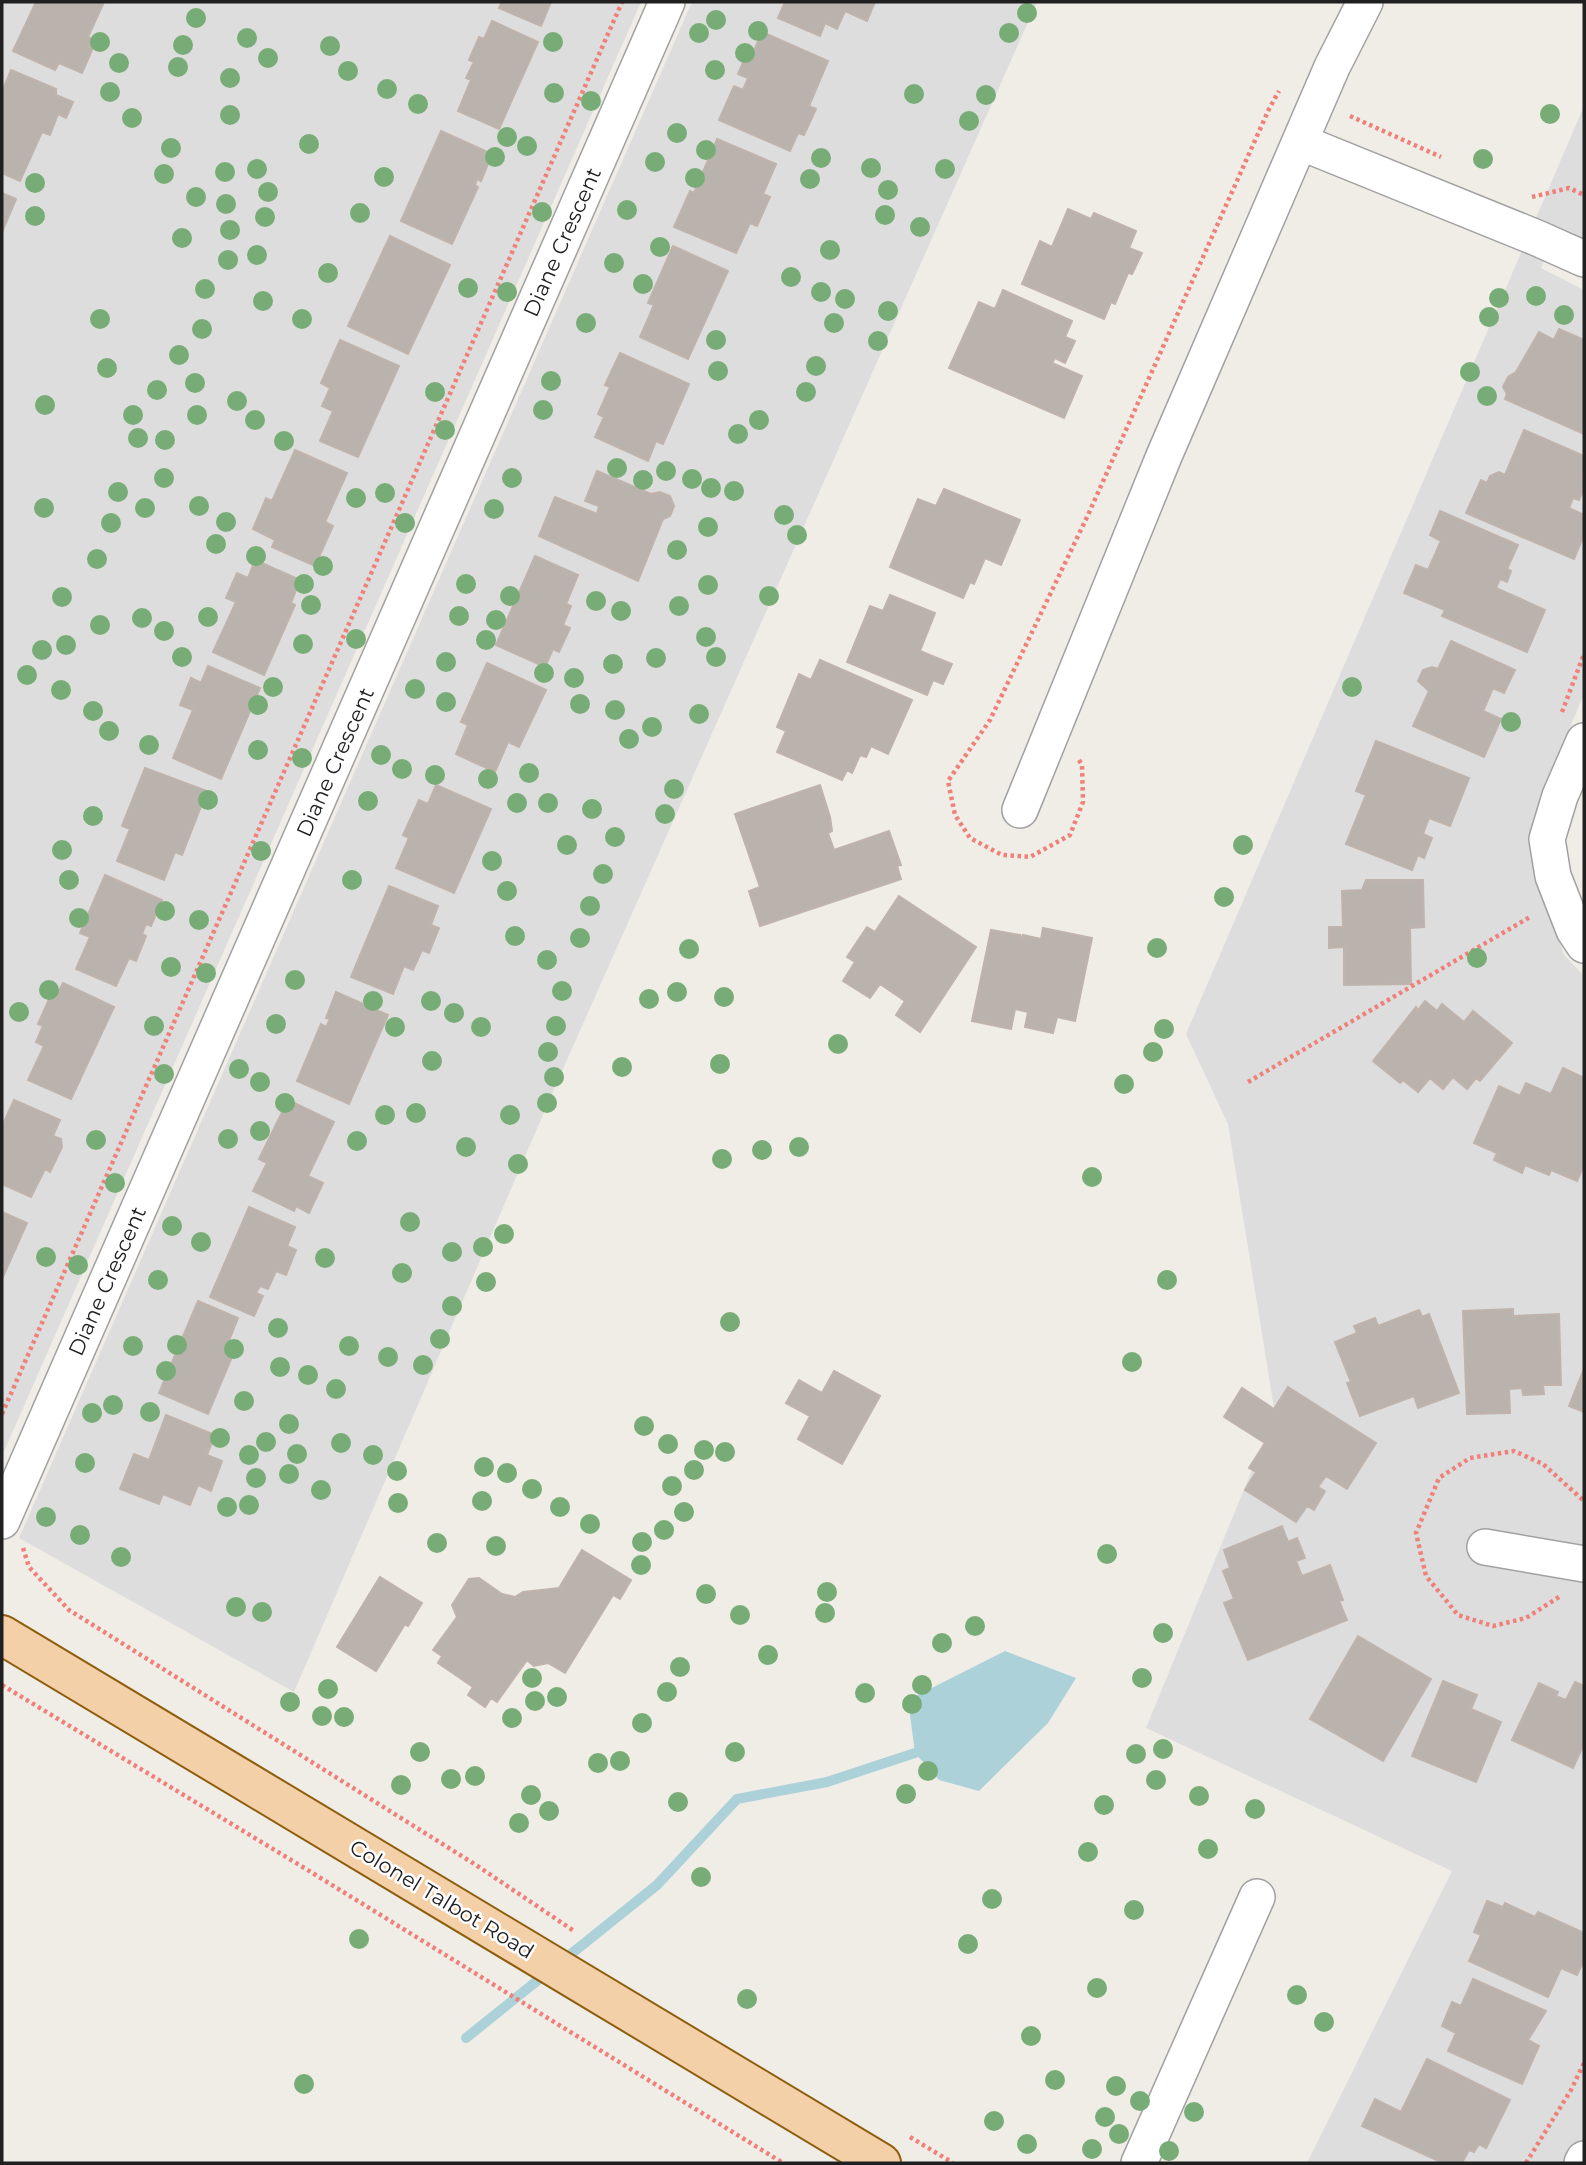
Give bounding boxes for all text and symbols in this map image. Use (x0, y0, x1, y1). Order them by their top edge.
street label: Diane Crescent (518, 163, 606, 321)
street label: Diane Crescent (291, 683, 379, 841)
street label: Diane Crescent (63, 1202, 151, 1360)
street label: Colonel Talbot Road (345, 1834, 539, 1964)

